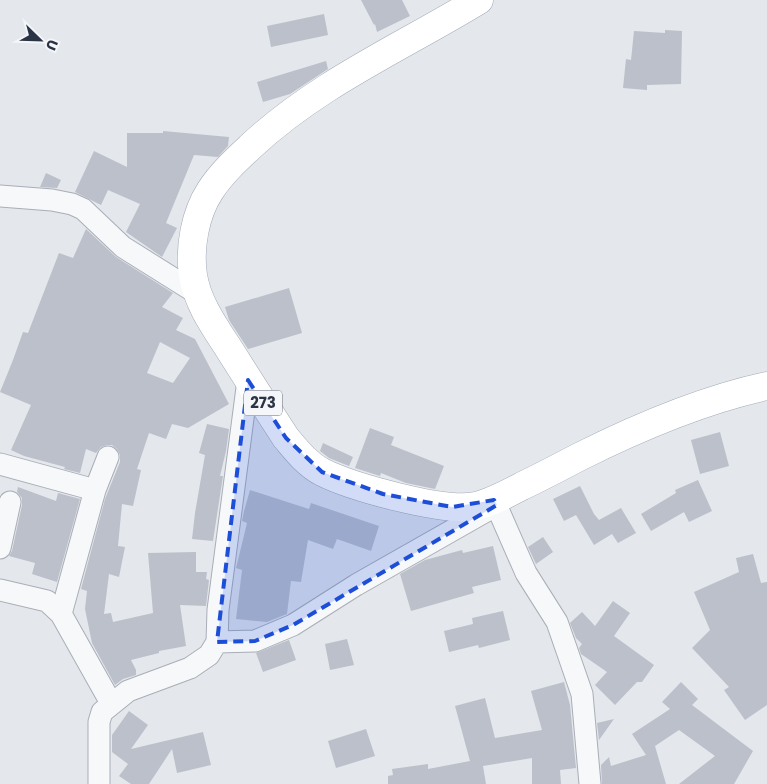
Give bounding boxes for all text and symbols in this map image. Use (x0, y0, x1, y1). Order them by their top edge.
north arrow (15, 15, 65, 65)
text: U (41, 37, 63, 54)
road number: 273 (244, 390, 282, 416)

